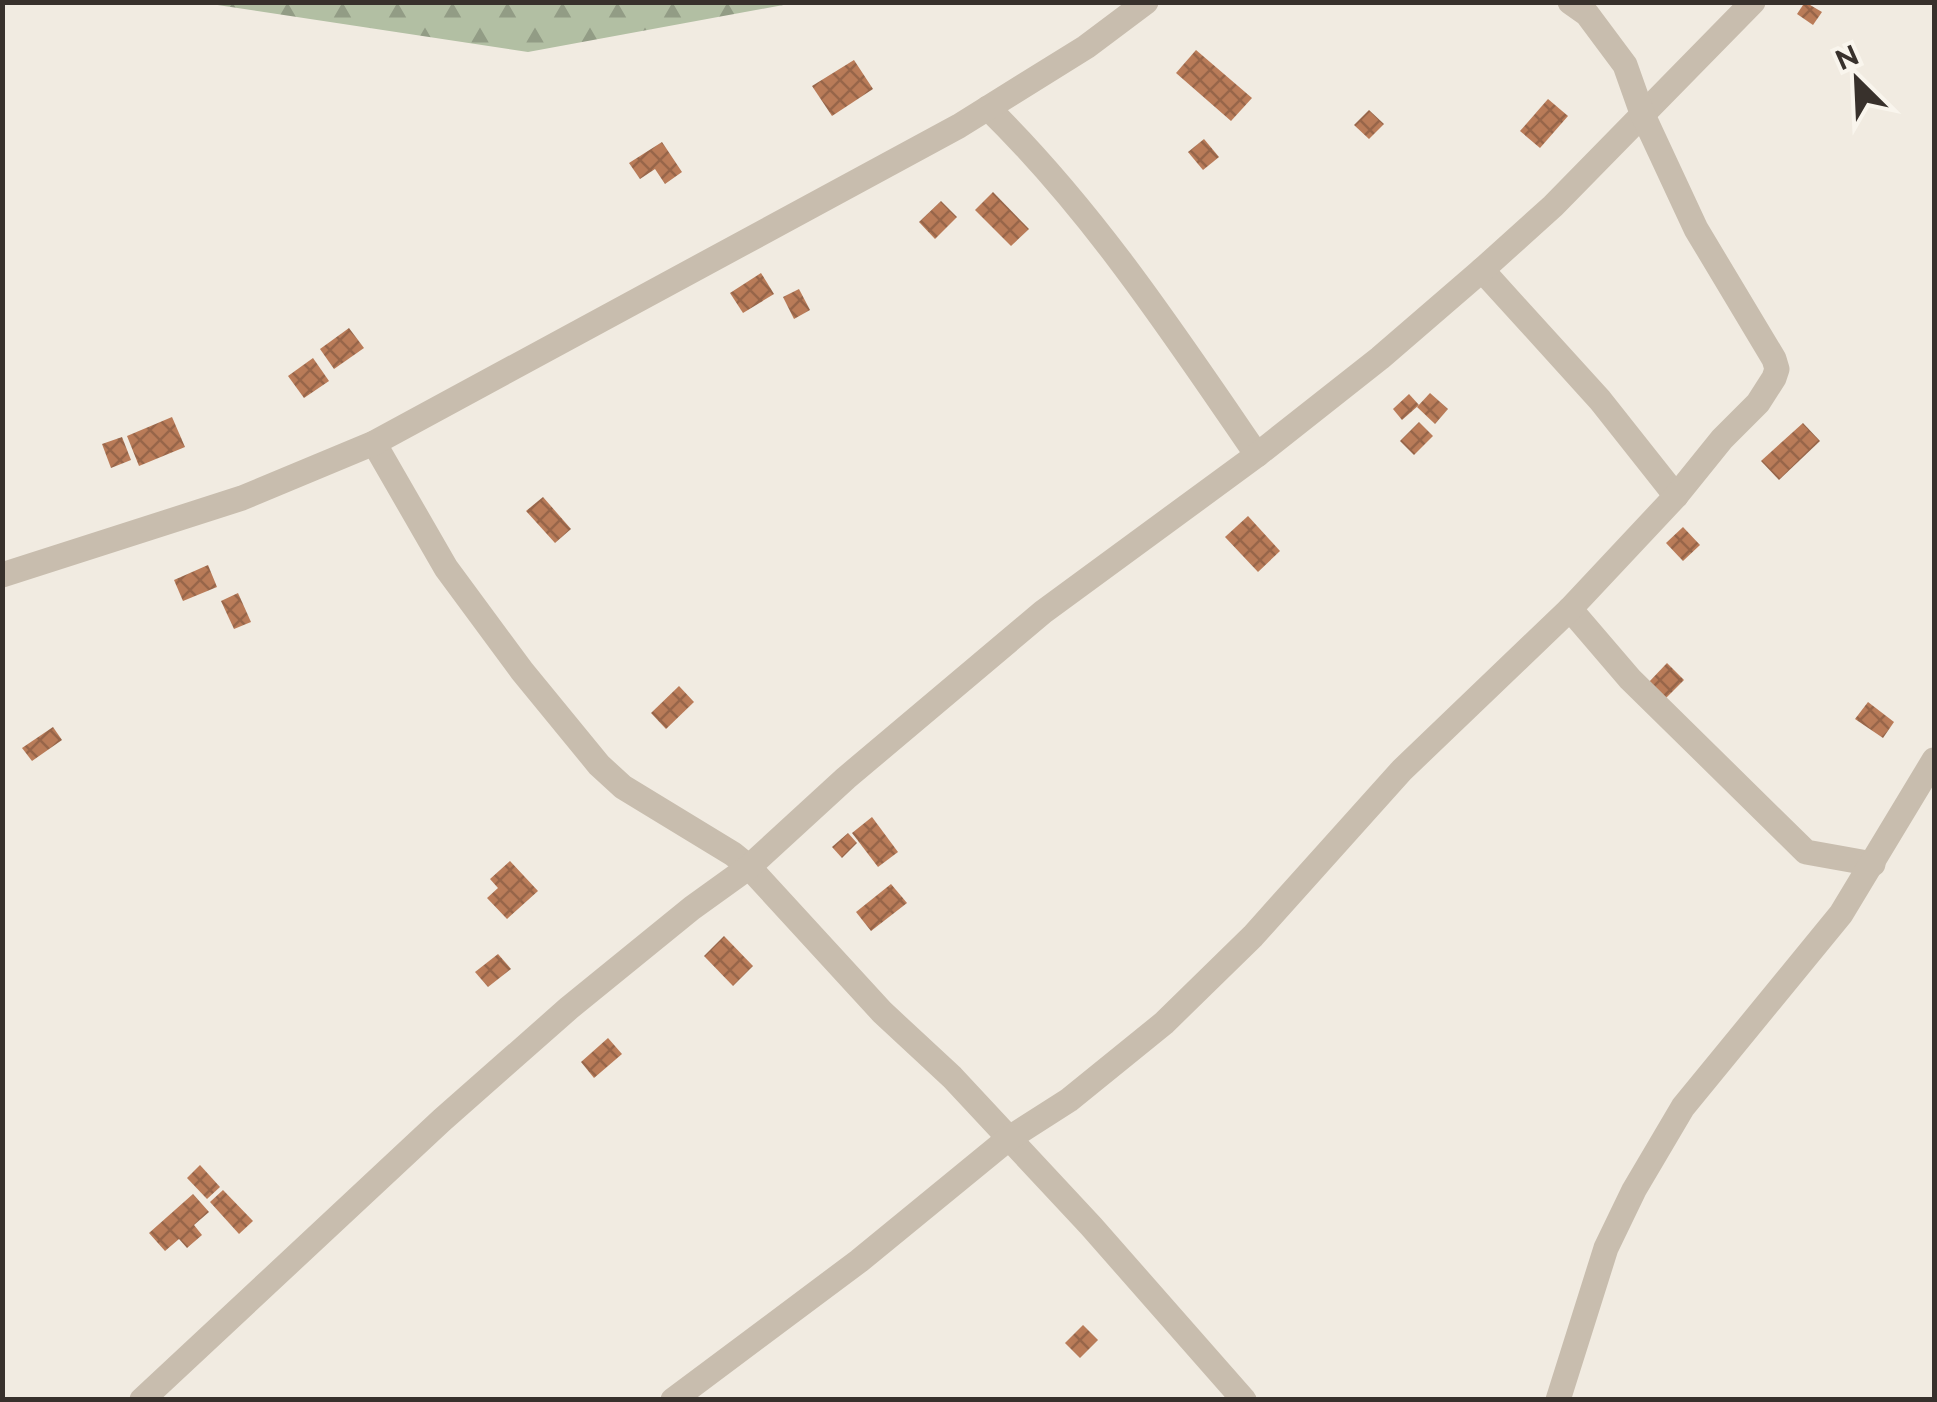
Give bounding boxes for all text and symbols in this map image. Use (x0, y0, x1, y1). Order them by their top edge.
north arrow (1807, 30, 1907, 130)
text: N (1831, 38, 1864, 77)

